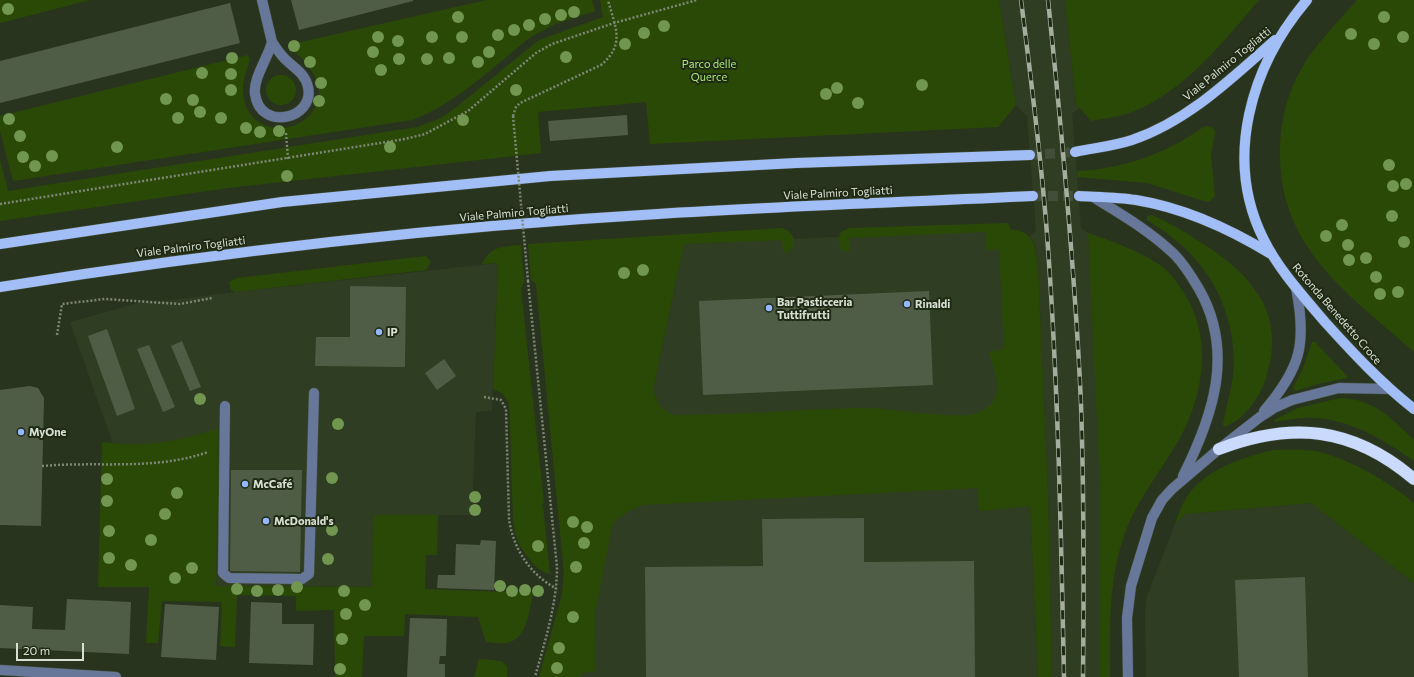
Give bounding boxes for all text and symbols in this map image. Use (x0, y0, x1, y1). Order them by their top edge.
street label: Viale Palmiro Togliatti (1180, 24, 1274, 104)
park label: Parco delle Querce (682, 57, 736, 83)
street label: Viale Palmiro Togliatti (783, 184, 893, 202)
street label: Viale Palmiro Togliatti (459, 202, 569, 224)
street label: Viale Palmiro Togliatti (136, 234, 246, 260)
street label: Rotonda Benedetto Croce (1290, 261, 1384, 367)
place label: Bar Pasticceria Tuttifrutti (777, 295, 852, 321)
place label: Rinaldi (915, 297, 950, 311)
marker: Rinaldi (902, 299, 912, 309)
marker: Bar Pasticceria Tuttifrutti (764, 303, 774, 313)
place label: IP (387, 325, 398, 339)
marker: IP (374, 327, 384, 337)
place label: MyOne (29, 425, 66, 439)
marker: MyOne (16, 427, 26, 437)
place label: McCafé (253, 477, 292, 491)
marker: McCafé (240, 479, 250, 489)
place label: McDonald's (274, 514, 334, 528)
marker: McDonald's (261, 516, 271, 526)
scale bar (18, 635, 86, 661)
text: 20 m (23, 643, 50, 657)

